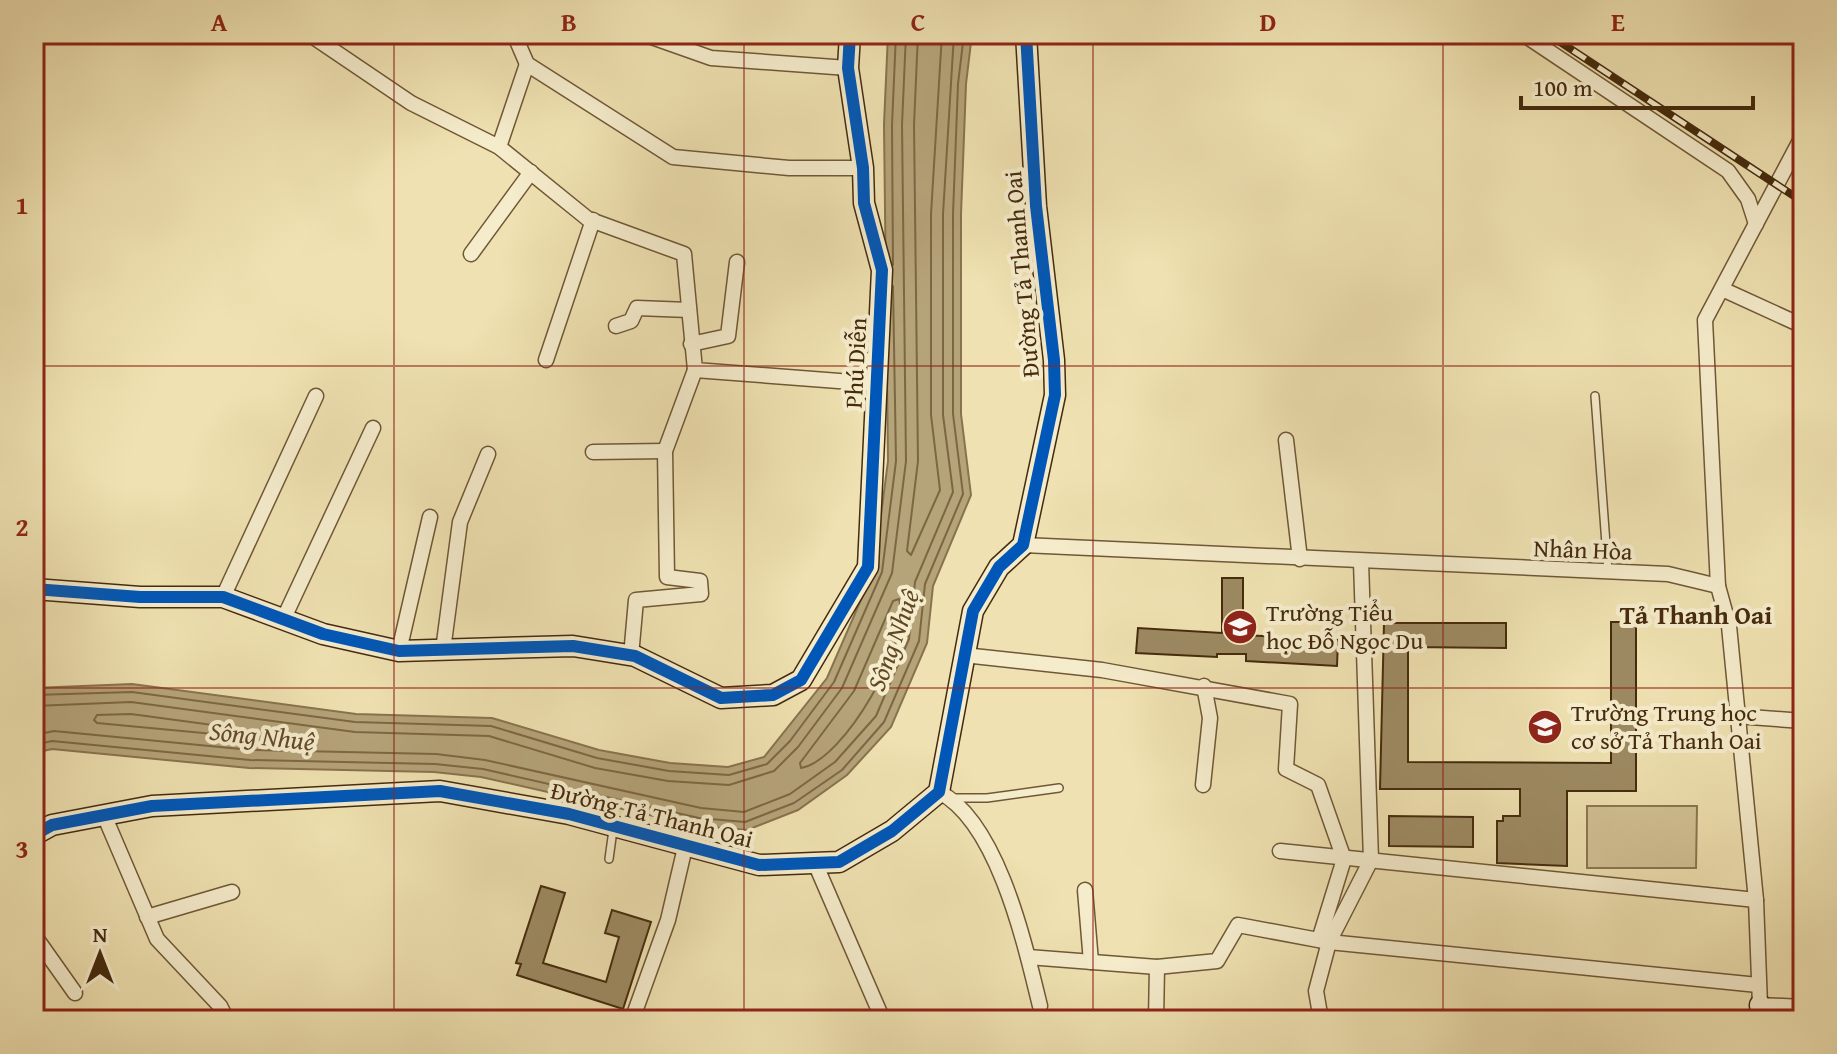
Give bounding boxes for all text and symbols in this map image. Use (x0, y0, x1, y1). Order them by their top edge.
text: A (211, 2, 228, 41)
text: B (561, 2, 577, 41)
text: C (911, 2, 925, 41)
text: D (1260, 2, 1276, 41)
text: E (1611, 2, 1625, 41)
scale bar (1521, 60, 1753, 110)
text: 100 m (1533, 70, 1593, 105)
street label: Đường Tả Thanh Oai (995, 169, 1048, 379)
text: 1 (15, 185, 29, 224)
street label: Phú Diễn (836, 316, 875, 409)
text: 2 (15, 507, 29, 546)
street label: Nhân Hòa (1533, 530, 1634, 569)
water label: Sông Nhuệ (856, 583, 929, 696)
place label: Trường Tiểu học Đỗ Ngọc Du (1266, 595, 1423, 658)
district label: Tả Thanh Oai (1620, 595, 1772, 634)
school or university icon: Trường Tiểu học Đỗ Ngọc Du (1221, 608, 1259, 646)
place label: Trường Trung học cơ sở Tả Thanh Oai (1571, 695, 1762, 758)
school or university icon: Trường Trung học cơ sở Tả Thanh Oai (1526, 708, 1564, 746)
water label: Sông Nhuệ (207, 711, 317, 760)
street label: Đường Tả Thanh Oai (547, 772, 757, 857)
text: 3 (15, 829, 29, 868)
north arrow (60, 914, 140, 994)
text: N (93, 918, 108, 950)

